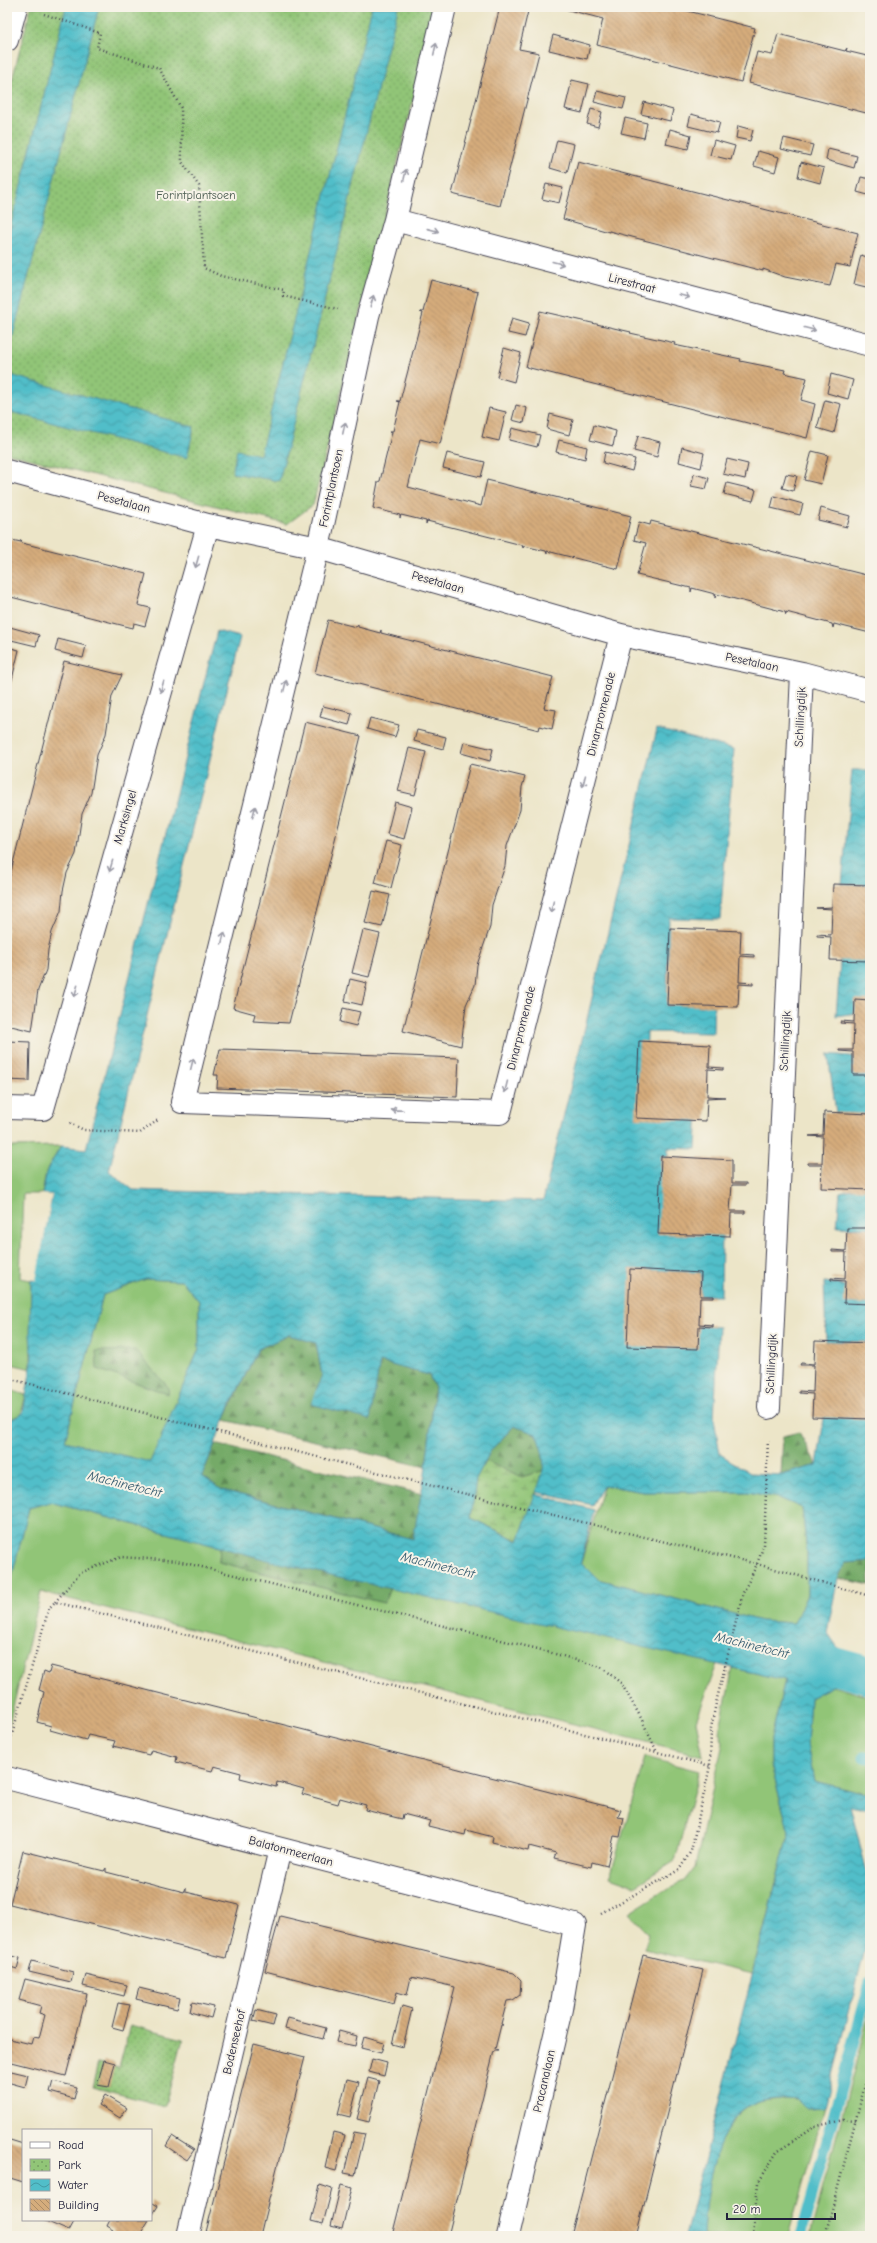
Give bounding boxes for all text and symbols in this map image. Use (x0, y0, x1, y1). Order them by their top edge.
one-way arrow (431, 42, 439, 55)
one-way arrow (402, 169, 410, 182)
park label: Forintplantsoen (156, 188, 236, 202)
one-way arrow (426, 227, 439, 234)
one-way arrow (552, 260, 565, 267)
street label: Lirestraat (607, 270, 658, 296)
one-way arrow (677, 293, 690, 300)
one-way arrow (369, 295, 376, 308)
one-way arrow (803, 326, 816, 334)
one-way arrow (340, 422, 348, 435)
street label: Forintplantsoen (316, 448, 346, 528)
street label: Pesetalaan (96, 488, 152, 516)
one-way arrow (193, 555, 200, 568)
street label: Pesetalaan (410, 568, 466, 596)
street label: Pesetalaan (724, 650, 780, 674)
street label: Dinarpromenade (584, 670, 618, 758)
one-way arrow (281, 679, 289, 692)
one-way arrow (158, 680, 165, 693)
street label: Schillingdijk (791, 686, 809, 747)
one-way arrow (580, 774, 587, 787)
street label: Marksingel (111, 788, 139, 846)
one-way arrow (250, 806, 258, 819)
one-way arrow (107, 859, 114, 872)
one-way arrow (548, 900, 555, 913)
one-way arrow (219, 932, 227, 945)
street label: Dinarpromenade (504, 984, 538, 1072)
one-way arrow (72, 985, 79, 998)
street label: Schillingdijk (776, 1010, 794, 1071)
one-way arrow (188, 1058, 196, 1071)
one-way arrow (502, 1081, 510, 1094)
one-way arrow (391, 1106, 404, 1114)
street label: Schillingdijk (762, 1333, 780, 1394)
water label: Machinetocht (86, 1467, 164, 1501)
water label: Machinetocht (399, 1548, 477, 1582)
water label: Machinetocht (713, 1628, 791, 1662)
street label: Balatonmeerlaan (247, 1833, 335, 1869)
street label: Bodenseehof (220, 2008, 248, 2076)
street label: Pracanalaan (530, 2048, 558, 2114)
legend (22, 2129, 152, 2221)
text: Road (58, 2138, 84, 2152)
text: Park (58, 2158, 81, 2172)
text: Water (58, 2178, 88, 2192)
scale bar (727, 2195, 835, 2221)
text: Building (58, 2198, 99, 2212)
text: 20 m (733, 2202, 761, 2216)

